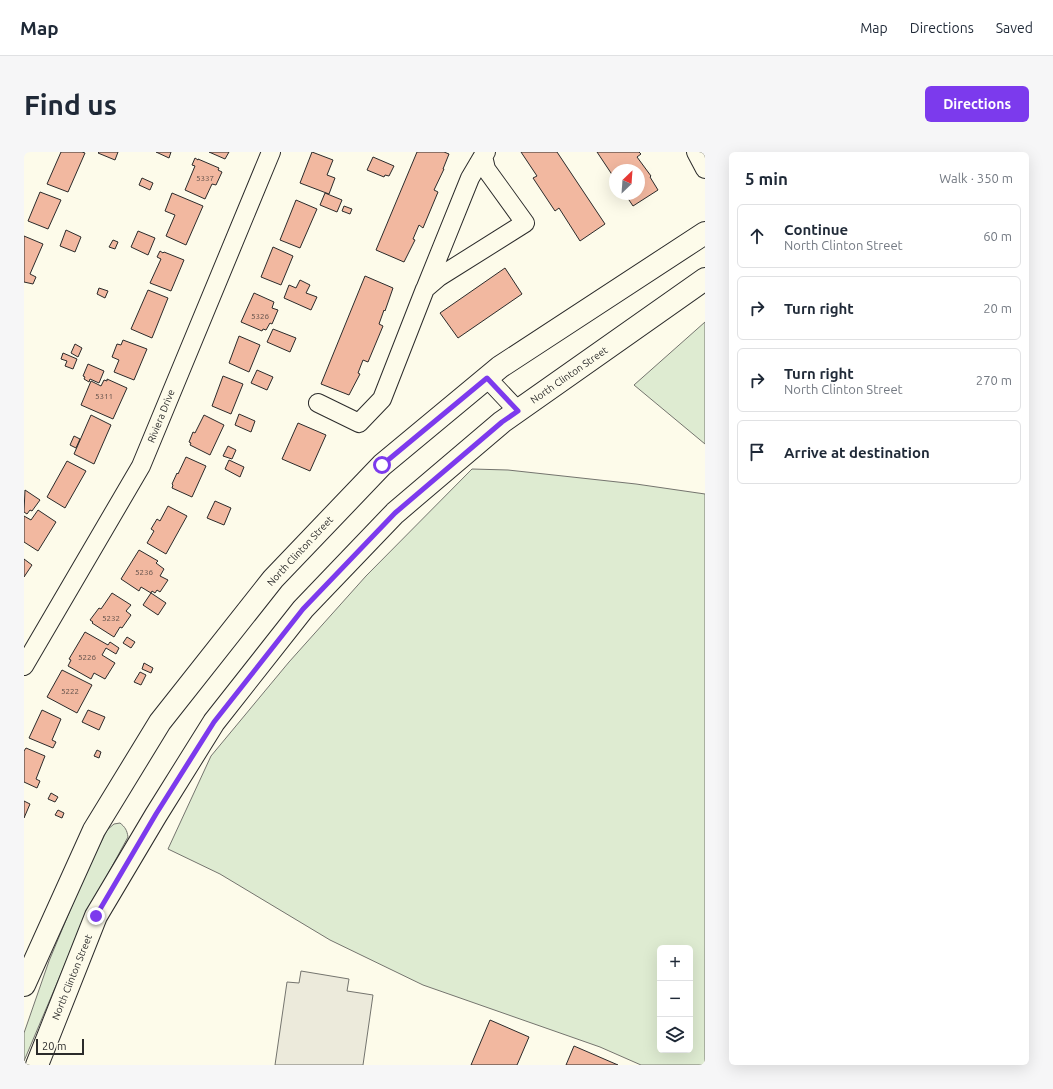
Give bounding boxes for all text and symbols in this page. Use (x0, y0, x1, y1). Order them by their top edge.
text: Map (20, 17, 59, 39)
text: Map (860, 20, 888, 36)
text: Directions (910, 20, 974, 36)
text: Saved (996, 20, 1033, 36)
button: Directions (925, 86, 1029, 122)
text: Find us (24, 89, 117, 120)
north arrow (609, 164, 645, 200)
text: 5 min (745, 169, 788, 188)
text: Walk · 350 m (939, 171, 1013, 185)
house number: 5337 (196, 174, 214, 183)
text: Continue (784, 221, 848, 238)
icon: ahead (746, 225, 768, 247)
text: 60 m (983, 229, 1012, 243)
text: North Clinton Street (784, 238, 903, 252)
icon: right (746, 297, 768, 319)
text: Turn right (784, 300, 854, 317)
text: 20 m (983, 301, 1012, 315)
house number: 5326 (251, 312, 270, 321)
street label: North Clinton Street (528, 344, 610, 406)
text: Turn right (784, 365, 854, 382)
icon: right (746, 369, 768, 391)
text: 270 m (976, 373, 1012, 387)
text: North Clinton Street (784, 382, 903, 396)
street label: Riviera Drive (145, 388, 177, 444)
house number: 5311 (95, 392, 113, 401)
icon: arrive (746, 441, 768, 463)
text: Arrive at destination (784, 444, 930, 461)
route start (373, 456, 391, 474)
street label: North Clinton Street (265, 514, 335, 588)
house number: 5236 (135, 568, 154, 577)
house number: 5232 (102, 614, 120, 623)
house number: 5226 (78, 653, 97, 662)
house number: 5222 (61, 687, 79, 696)
route end (87, 907, 105, 925)
street label: North Clinton Street (50, 933, 94, 1021)
map controls (657, 945, 693, 1053)
button: + (657, 945, 693, 981)
button: − (657, 981, 693, 1017)
button: layers (657, 1017, 693, 1053)
scale bar (36, 1037, 84, 1056)
text: 20 m (42, 1040, 66, 1052)

